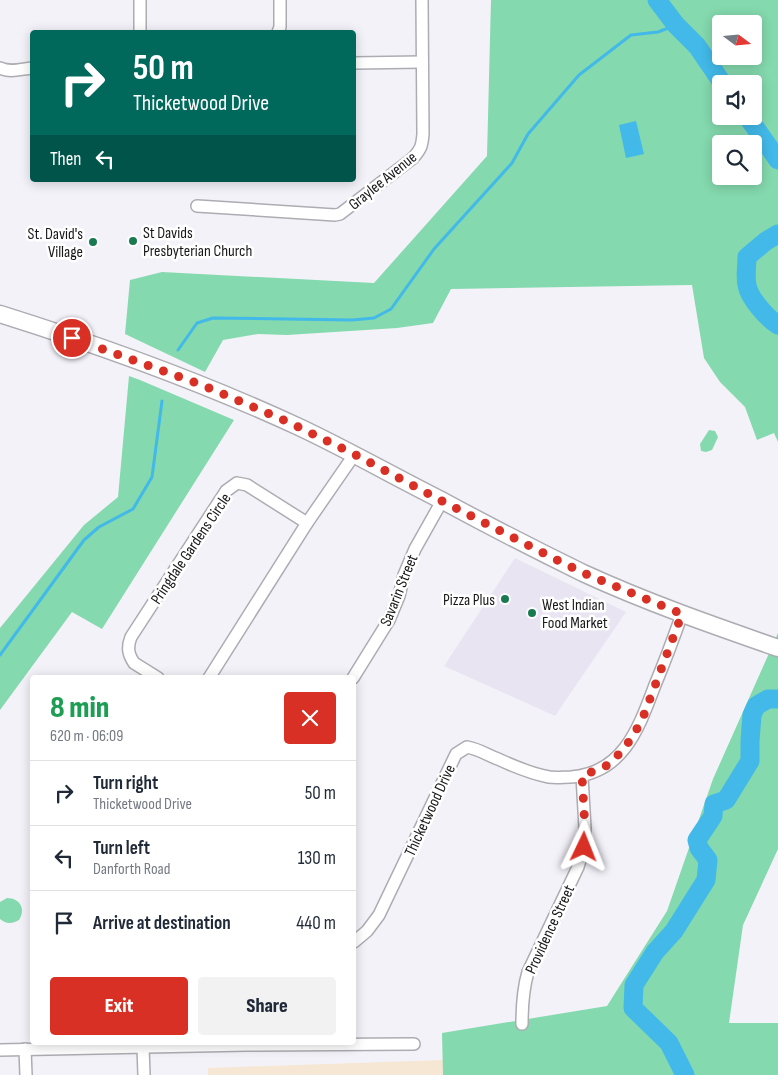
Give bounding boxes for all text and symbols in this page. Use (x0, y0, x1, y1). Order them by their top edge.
north arrow (712, 15, 762, 65)
map controls (712, 15, 762, 185)
text: 50 m (133, 47, 194, 90)
icon: right (50, 50, 115, 115)
button: sound (712, 75, 762, 125)
text: Thicketwood Drive (133, 90, 269, 117)
button: search (712, 135, 762, 185)
icon: left (91, 145, 119, 173)
text: Then (50, 148, 81, 171)
street label: Graylee Avenue (345, 148, 421, 214)
place label: St Davids Presbyterian Church (143, 224, 252, 261)
place label: St. David's Village (28, 225, 83, 262)
marker: St Davids Presbyterian Church (127, 235, 139, 247)
marker: St. David's Village (87, 236, 99, 248)
pin (51, 317, 93, 359)
icon: arrive (58, 324, 86, 352)
street label: Pringdale Gardens Circle (147, 490, 235, 608)
street label: Savarin Street (376, 552, 422, 629)
place label: Pizza Plus (443, 591, 495, 610)
marker: Pizza Plus (499, 593, 511, 605)
place label: West Indian Food Market (542, 596, 608, 633)
marker: West Indian Food Market (526, 607, 538, 619)
text: 8 min (50, 690, 109, 726)
button: close (284, 692, 336, 744)
text: 620 m · 06:09 (50, 727, 123, 746)
street label: Thicketwood Drive (401, 762, 460, 860)
text: Turn right (93, 772, 158, 795)
icon: right (50, 779, 78, 807)
text: 50 m (305, 782, 336, 805)
text: Thicketwood Drive (93, 795, 192, 814)
position arrow (557, 820, 609, 872)
text: Turn left (93, 837, 150, 860)
icon: left (50, 844, 78, 872)
text: 130 m (298, 847, 336, 870)
text: Danforth Road (93, 860, 170, 879)
street label: Providence Street (522, 882, 579, 977)
icon: arrive (50, 909, 78, 937)
text: Arrive at destination (93, 912, 231, 935)
text: 440 m (296, 912, 336, 935)
button: Exit (50, 977, 188, 1035)
button: Share (198, 977, 336, 1035)

